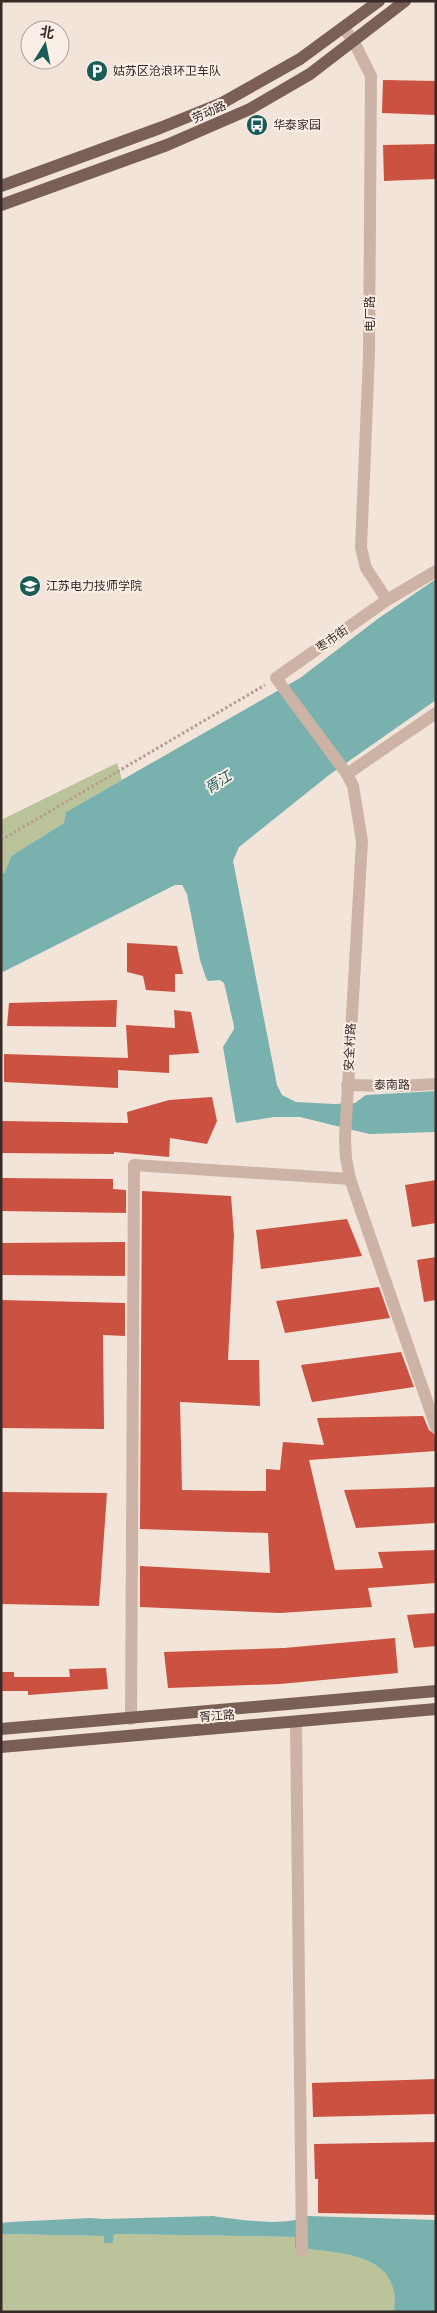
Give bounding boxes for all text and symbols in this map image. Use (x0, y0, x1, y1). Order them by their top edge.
north arrow (20, 20, 70, 70)
text: 北 (39, 23, 56, 41)
parking icon: 姑苏区沧浪环卫车队 (85, 59, 109, 83)
place label: 姑苏区沧浪环卫车队 (113, 64, 221, 78)
street label: 劳动路 (190, 98, 228, 126)
bus stop icon: 华泰家园 (245, 113, 269, 137)
place label: 华泰家园 (273, 118, 321, 132)
street label: 电厂路 (363, 296, 377, 332)
school or university icon: 江苏电力技师学院 (18, 574, 42, 598)
place label: 江苏电力技师学院 (46, 579, 142, 593)
street label: 枣市街 (313, 623, 351, 655)
water label: 胥江 (202, 767, 236, 796)
street label: 安全村路 (342, 1023, 358, 1071)
street label: 泰南路 (374, 1078, 410, 1092)
street label: 胥江路 (198, 1707, 236, 1725)

